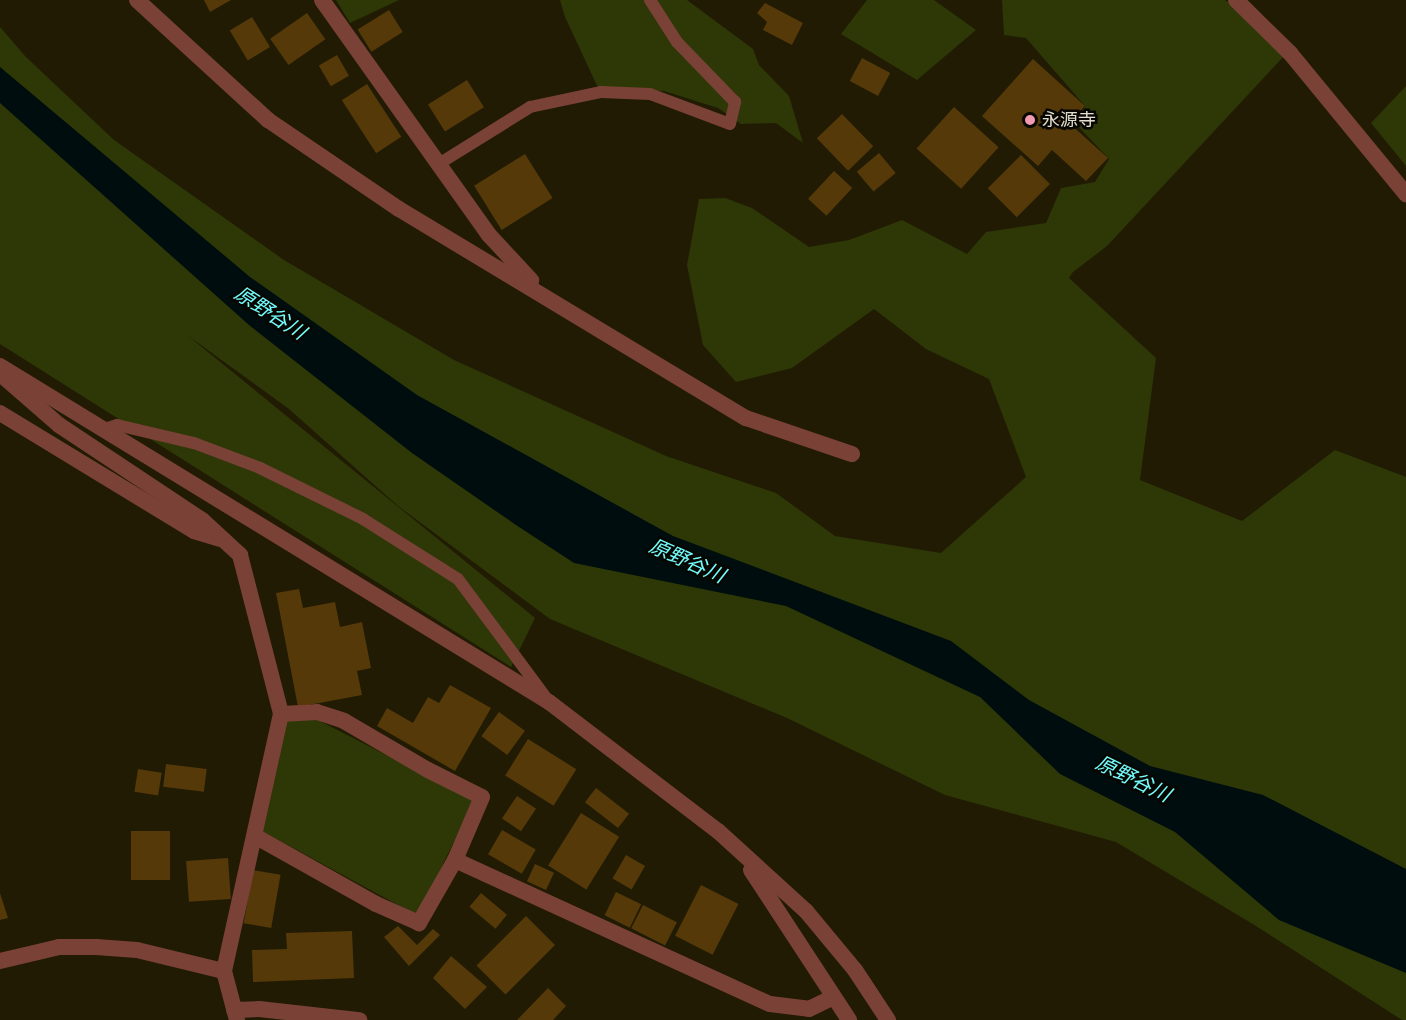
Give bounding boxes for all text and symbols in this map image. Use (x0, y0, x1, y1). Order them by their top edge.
place label: 永源寺 (1042, 109, 1096, 131)
marker: 永源寺 (1023, 113, 1037, 127)
water label: 原野谷川 (230, 281, 310, 345)
water label: 原野谷川 (646, 534, 728, 588)
water label: 原野谷川 (1092, 751, 1174, 807)

